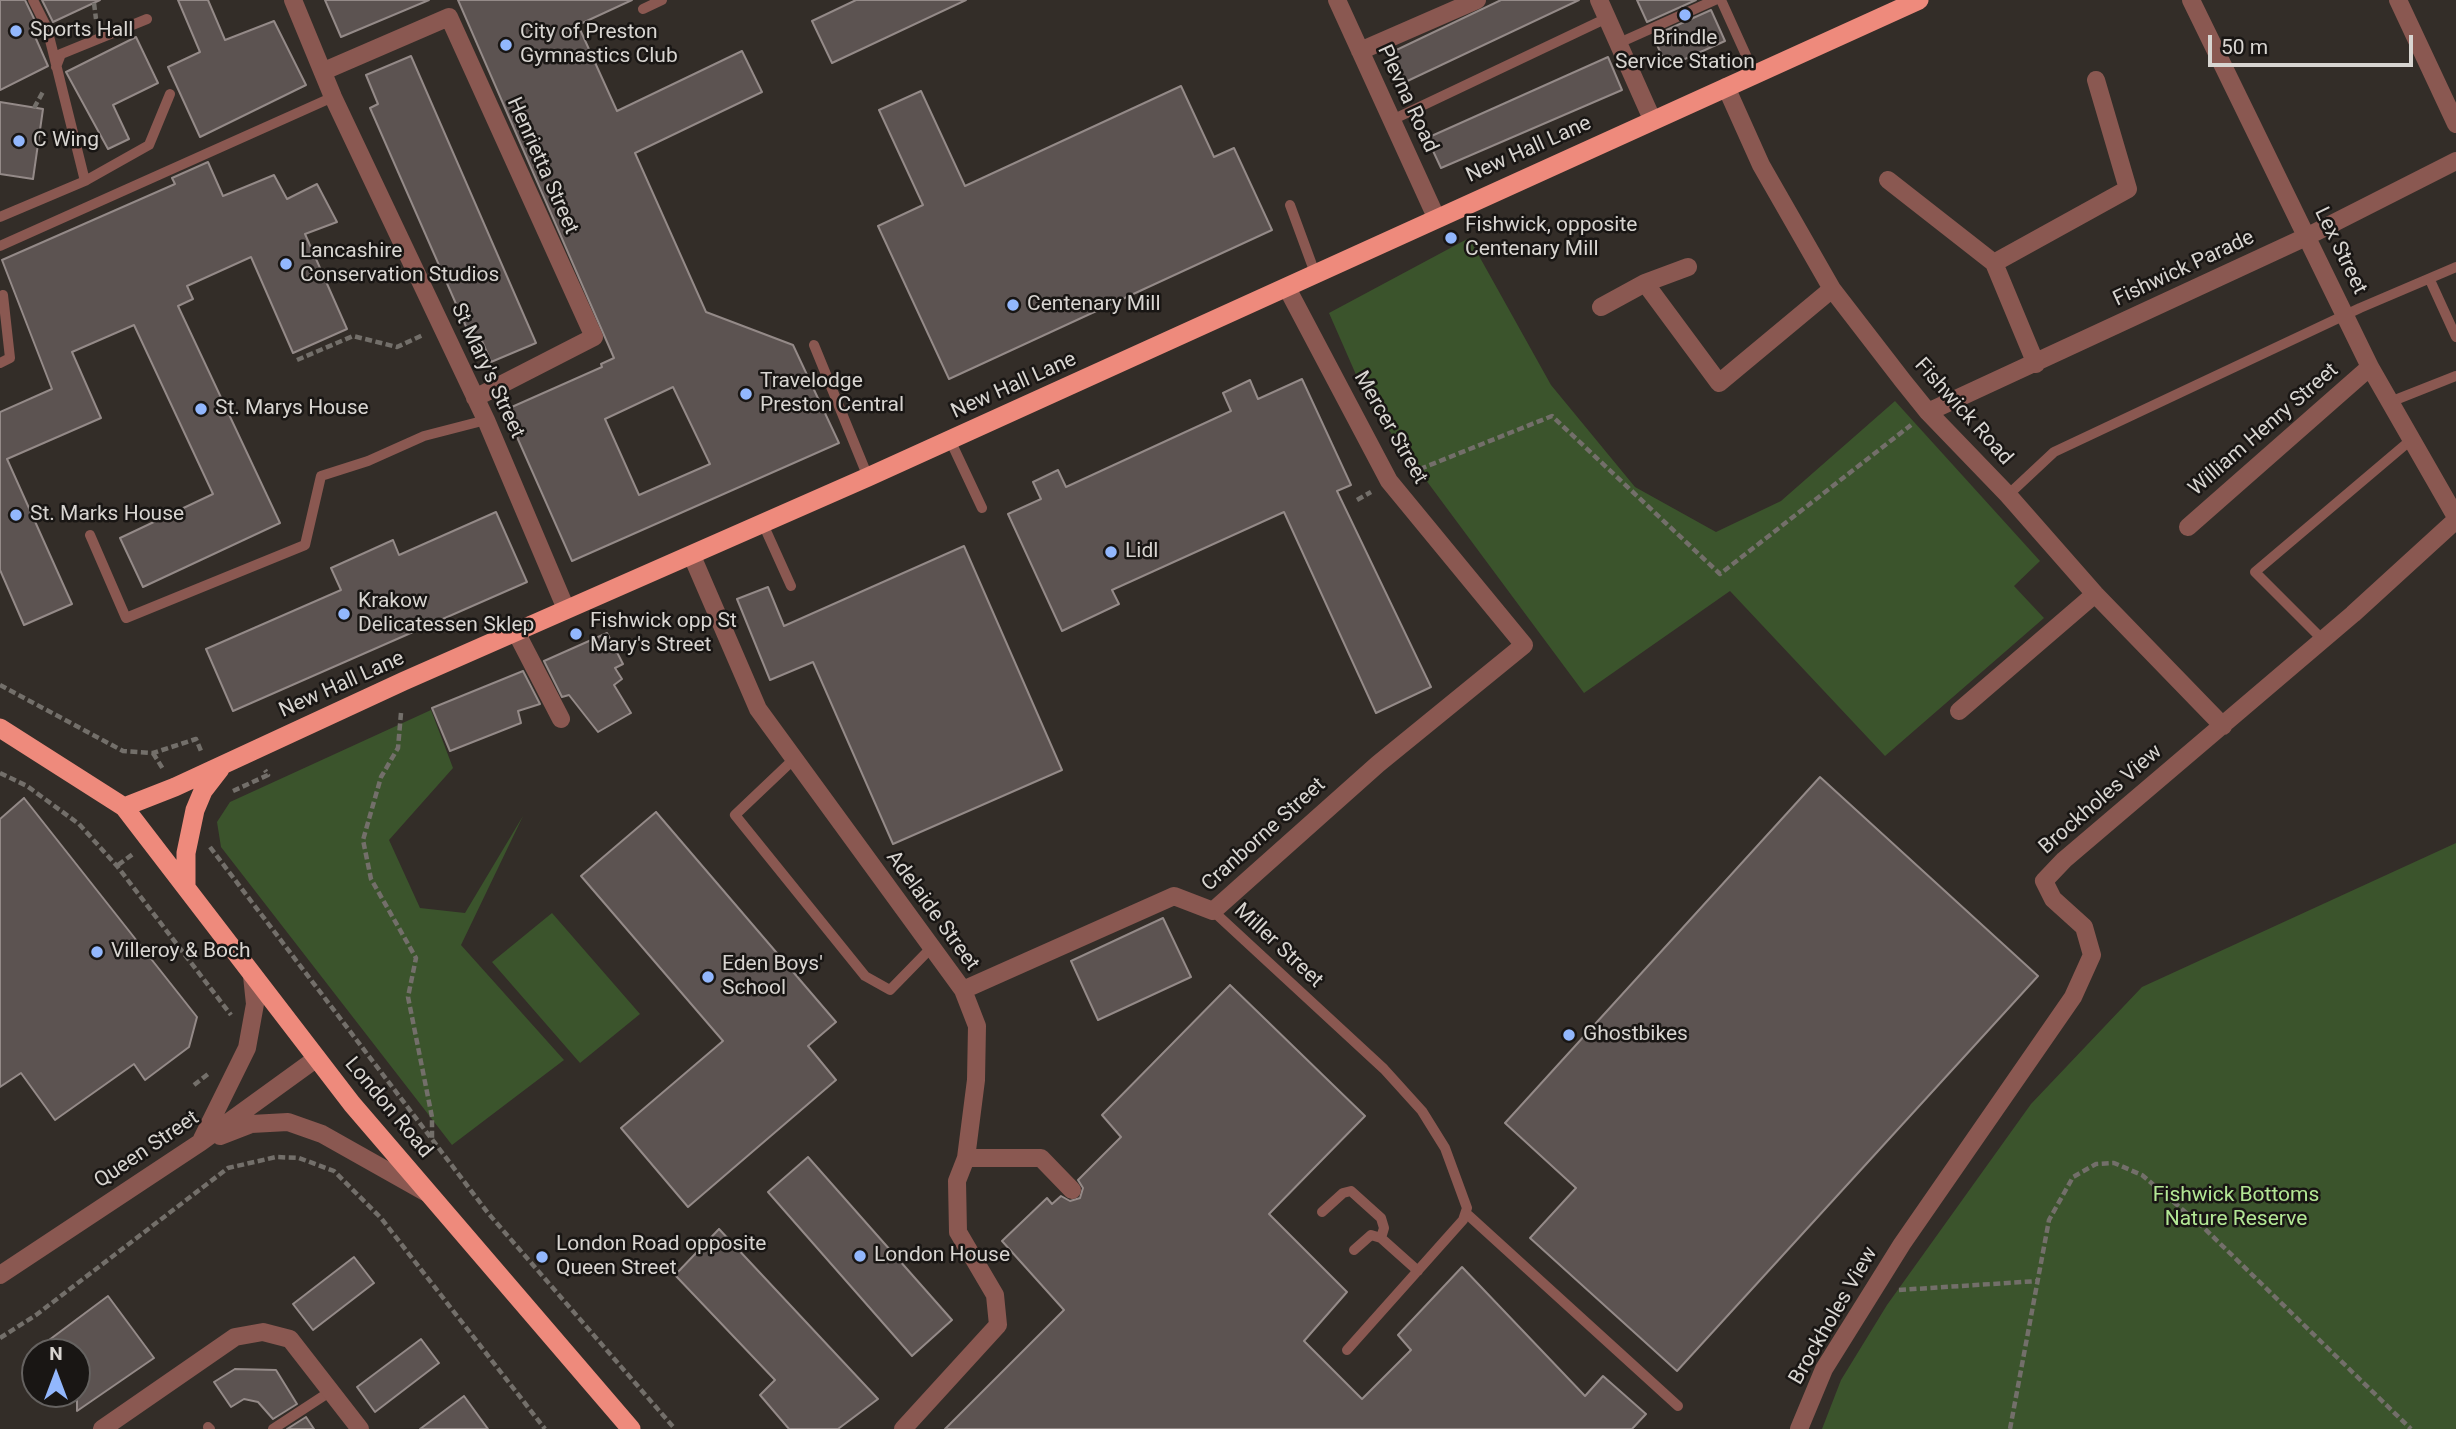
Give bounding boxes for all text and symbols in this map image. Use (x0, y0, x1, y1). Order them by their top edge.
marker: Brindle Service Station (1677, 7, 1693, 23)
place label: Sports Hall (30, 18, 133, 44)
place label: City of Preston Gymnastics Club (520, 20, 678, 70)
scale bar (2211, 21, 2416, 65)
marker: Sports Hall (8, 23, 24, 39)
place label: Brindle Service Station (1615, 26, 1755, 76)
text: 50 m (2221, 35, 2268, 59)
marker: City of Preston Gymnastics Club (498, 37, 514, 53)
street label: Plevna Road (1371, 41, 1443, 157)
street label: Henrietta Street (501, 94, 583, 238)
street label: New Hall Lane (1462, 111, 1596, 189)
place label: C Wing (33, 128, 99, 154)
marker: C Wing (11, 133, 27, 149)
street label: Lex Street (2308, 203, 2372, 299)
place label: Fishwick, opposite Centenary Mill (1465, 213, 1637, 263)
street label: Fishwick Parade (2110, 225, 2258, 313)
marker: Fishwick, opposite Centenary Mill (1443, 230, 1459, 246)
place label: Lancashire Conservation Studios (300, 239, 499, 289)
marker: Lancashire Conservation Studios (278, 256, 294, 272)
place label: Centenary Mill (1027, 292, 1161, 318)
marker: Centenary Mill (1005, 297, 1021, 313)
street label: St Mary's Street (445, 300, 529, 442)
street label: New Hall Lane (947, 347, 1081, 425)
street label: Fishwick Road (1908, 353, 2018, 471)
street label: William Henry Street (2184, 358, 2344, 502)
street label: Mercer Street (1348, 367, 1432, 489)
place label: Travelodge Preston Central (760, 369, 904, 419)
marker: Travelodge Preston Central (738, 386, 754, 402)
place label: St. Marys House (215, 396, 369, 422)
marker: St. Marys House (193, 401, 209, 417)
place label: St. Marks House (30, 502, 184, 528)
marker: St. Marks House (8, 507, 24, 523)
place label: Lidl (1125, 539, 1158, 565)
marker: Lidl (1103, 544, 1119, 560)
place label: Krakow Delicatessen Sklep (358, 589, 534, 639)
marker: Krakow Delicatessen Sklep (336, 606, 352, 622)
place label: Fishwick opp St Mary's Street (590, 609, 737, 659)
marker: Fishwick opp St Mary's Street (568, 626, 584, 642)
street label: New Hall Lane (275, 646, 409, 724)
street label: Brockholes View (2034, 740, 2168, 860)
street label: Cranborne Street (1197, 773, 1331, 897)
street label: Adelaide Street (880, 846, 984, 976)
street label: Miller Street (1228, 898, 1328, 994)
place label: Villeroy & Boch (111, 939, 251, 965)
marker: Villeroy & Boch (89, 944, 105, 960)
place label: Eden Boys' School (722, 952, 823, 1002)
marker: Eden Boys' School (700, 969, 716, 985)
place label: Ghostbikes (1583, 1022, 1688, 1048)
marker: Ghostbikes (1561, 1027, 1577, 1043)
street label: London Road (339, 1053, 437, 1163)
street label: Queen Street (90, 1106, 204, 1194)
park label: Fishwick Bottoms Nature Reserve (2153, 1183, 2319, 1233)
place label: London Road opposite Queen Street (556, 1232, 766, 1282)
place label: London House (874, 1243, 1010, 1269)
street label: Brockholes View (1784, 1243, 1884, 1389)
marker: London House (852, 1248, 868, 1264)
marker: London Road opposite Queen Street (534, 1249, 550, 1265)
north arrow (21, 1338, 91, 1408)
text: N (49, 1342, 63, 1365)

